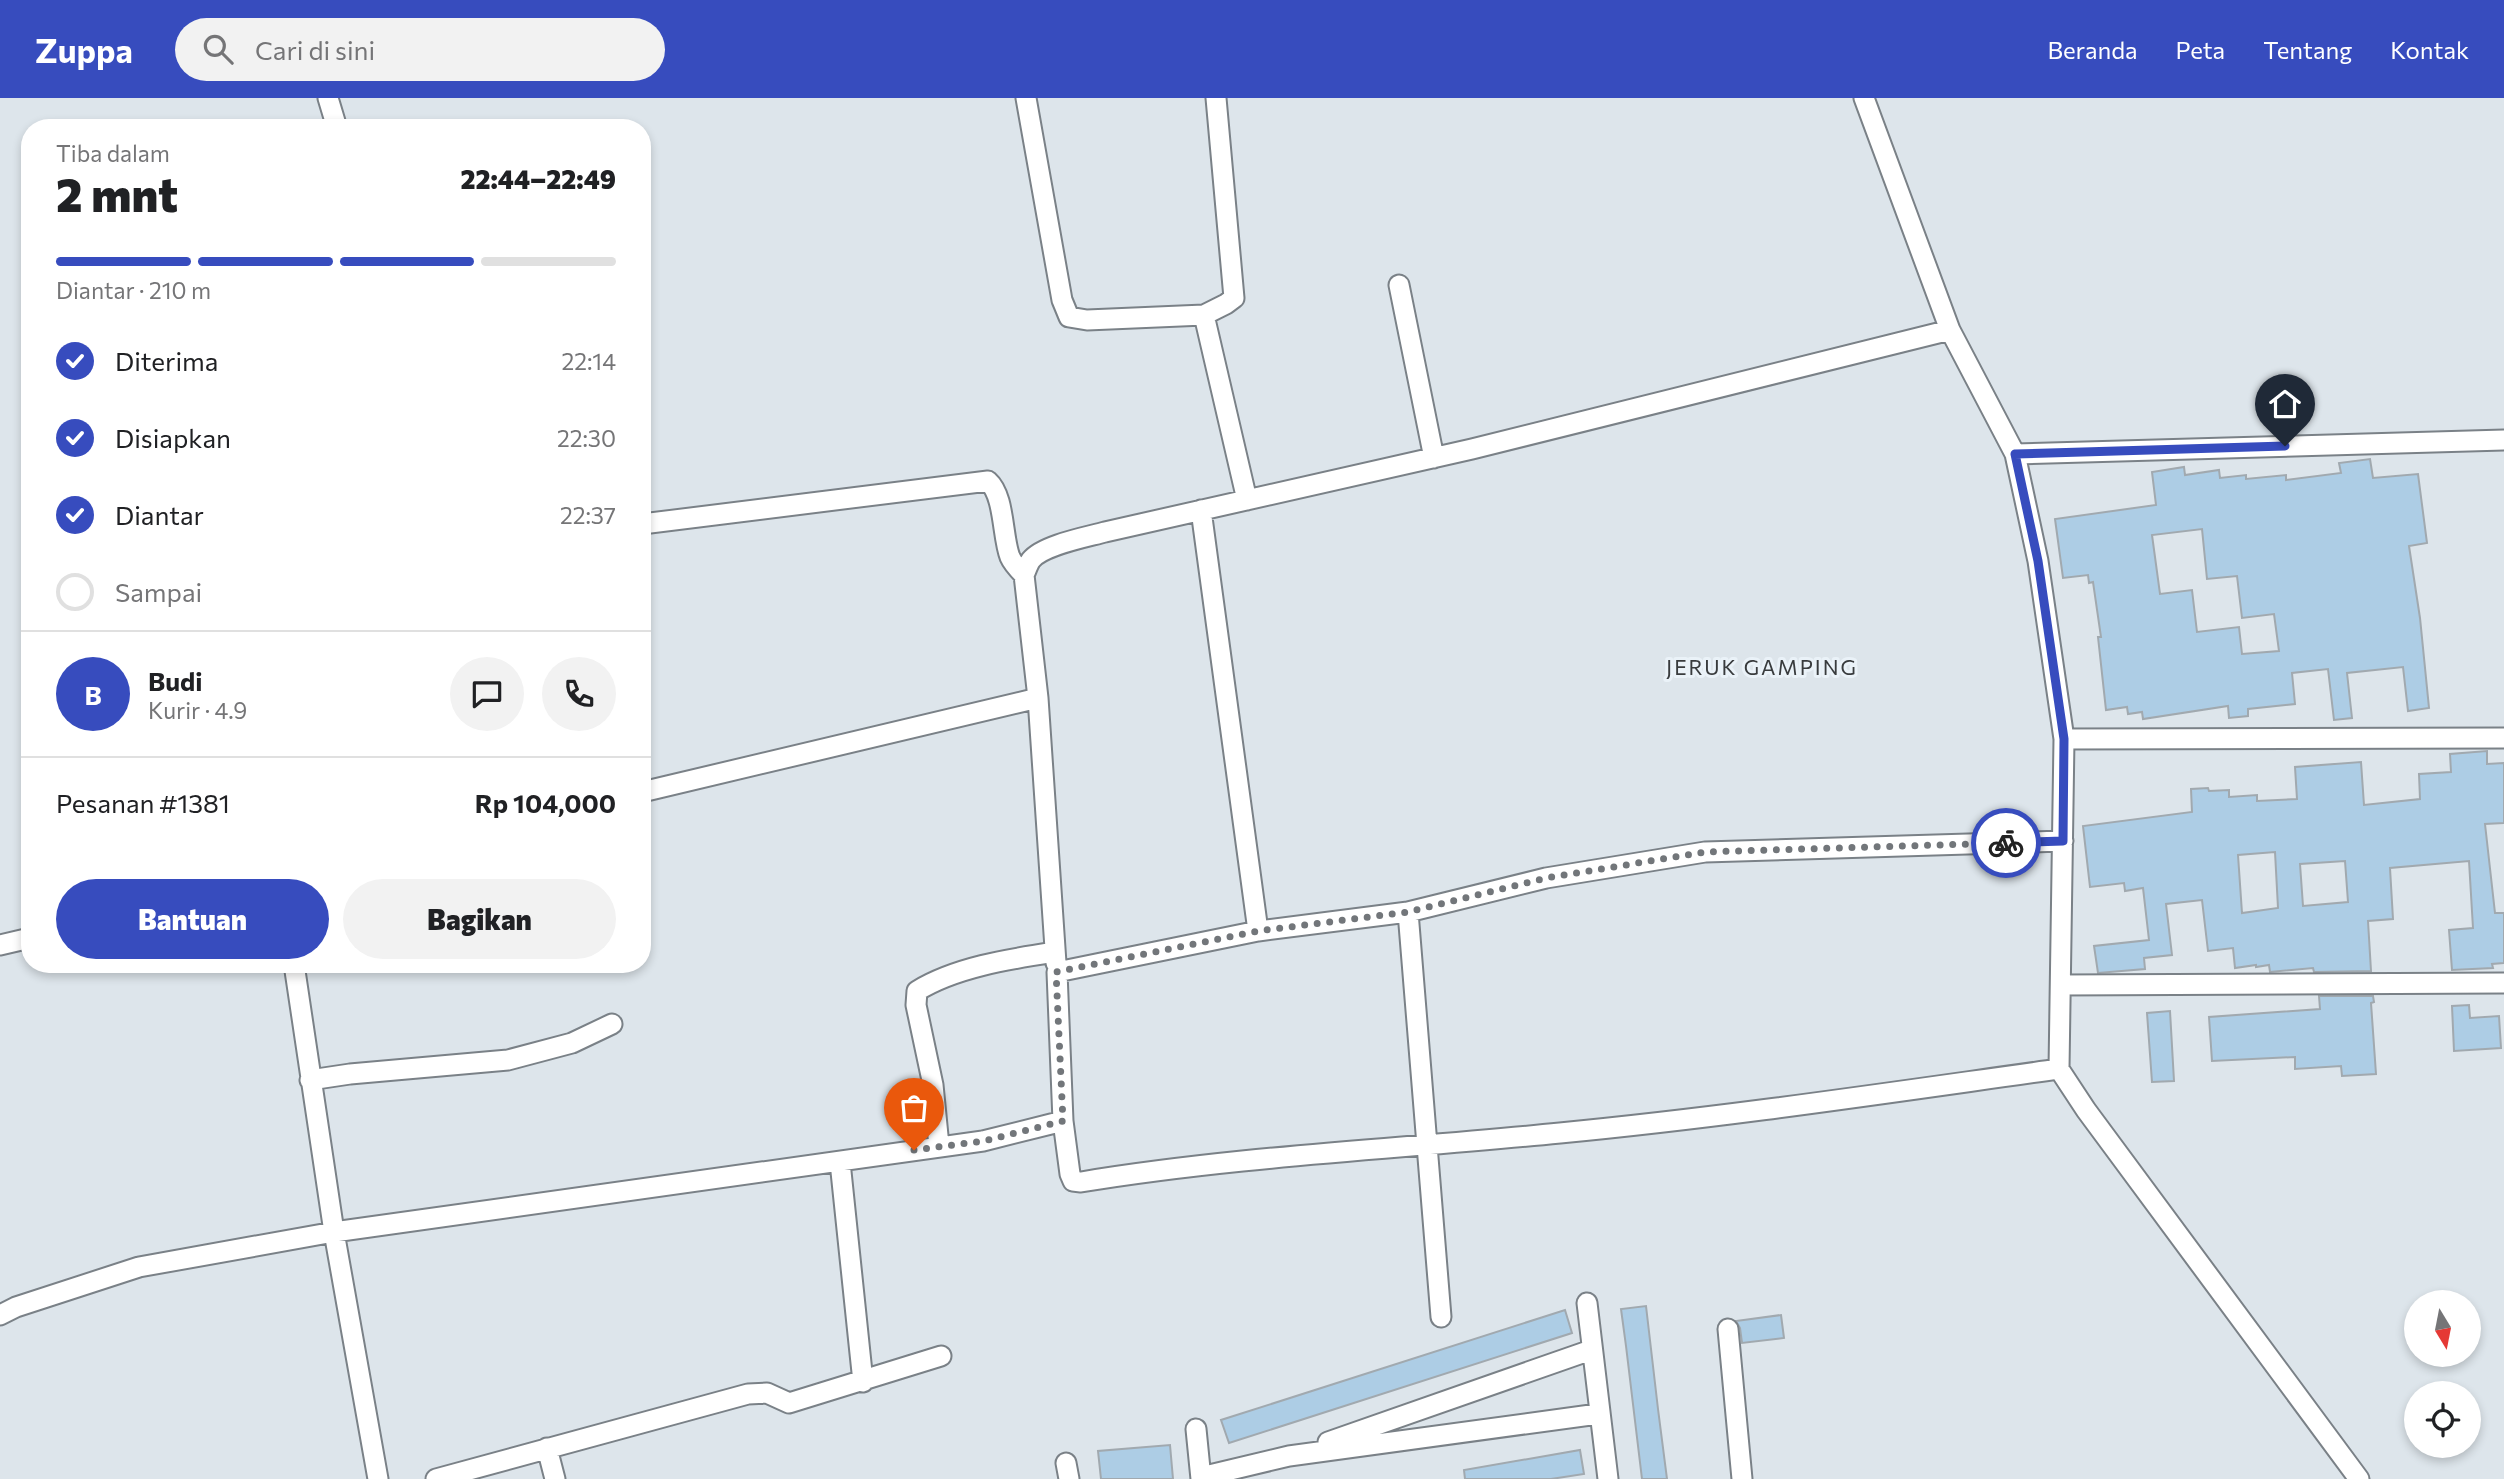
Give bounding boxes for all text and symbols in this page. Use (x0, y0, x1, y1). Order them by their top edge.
search box (175, 18, 665, 81)
text: Zuppa (35, 29, 133, 70)
icon: search (199, 30, 237, 68)
text: Cari di sini (255, 34, 375, 65)
text: Beranda (2047, 35, 2138, 64)
text: Peta (2176, 35, 2225, 64)
text: Tentang (2263, 35, 2352, 64)
text: Kontak (2390, 35, 2469, 64)
text: Tiba dalam (56, 139, 170, 167)
text: 22:44–22:49 (460, 163, 616, 194)
text: 2 mnt (56, 165, 178, 221)
text: Diantar · 210 m (56, 276, 211, 304)
icon: check (56, 342, 94, 380)
text: Diterima (115, 345, 218, 376)
text: 22:14 (561, 347, 616, 375)
pin (2255, 374, 2315, 446)
icon: home (2266, 385, 2304, 423)
icon: check (56, 419, 94, 457)
text: Disiapkan (115, 422, 231, 453)
text: 22:30 (557, 424, 616, 452)
icon: check (56, 496, 94, 534)
text: Diantar (115, 499, 204, 530)
text: 22:37 (560, 501, 616, 529)
text: Sampai (115, 576, 202, 607)
district label: JERUK GAMPING (1666, 654, 1858, 679)
button: chat (450, 657, 524, 731)
button: phone (542, 657, 616, 731)
text: Budi (148, 665, 203, 696)
text: B (84, 679, 102, 710)
text: Kurir · 4.9 (148, 696, 247, 724)
text: Pesanan #1381 (56, 787, 230, 818)
text: Rp 104,000 (475, 787, 616, 818)
courier (1971, 808, 2041, 878)
icon: bike (1987, 824, 2025, 862)
button: Bantuan (56, 879, 329, 959)
button: Bagikan (343, 879, 616, 959)
pin (884, 1078, 944, 1150)
icon: bag (895, 1089, 933, 1127)
north arrow (2404, 1290, 2482, 1367)
map controls (2404, 1290, 2481, 1458)
button: locate (2404, 1381, 2481, 1458)

